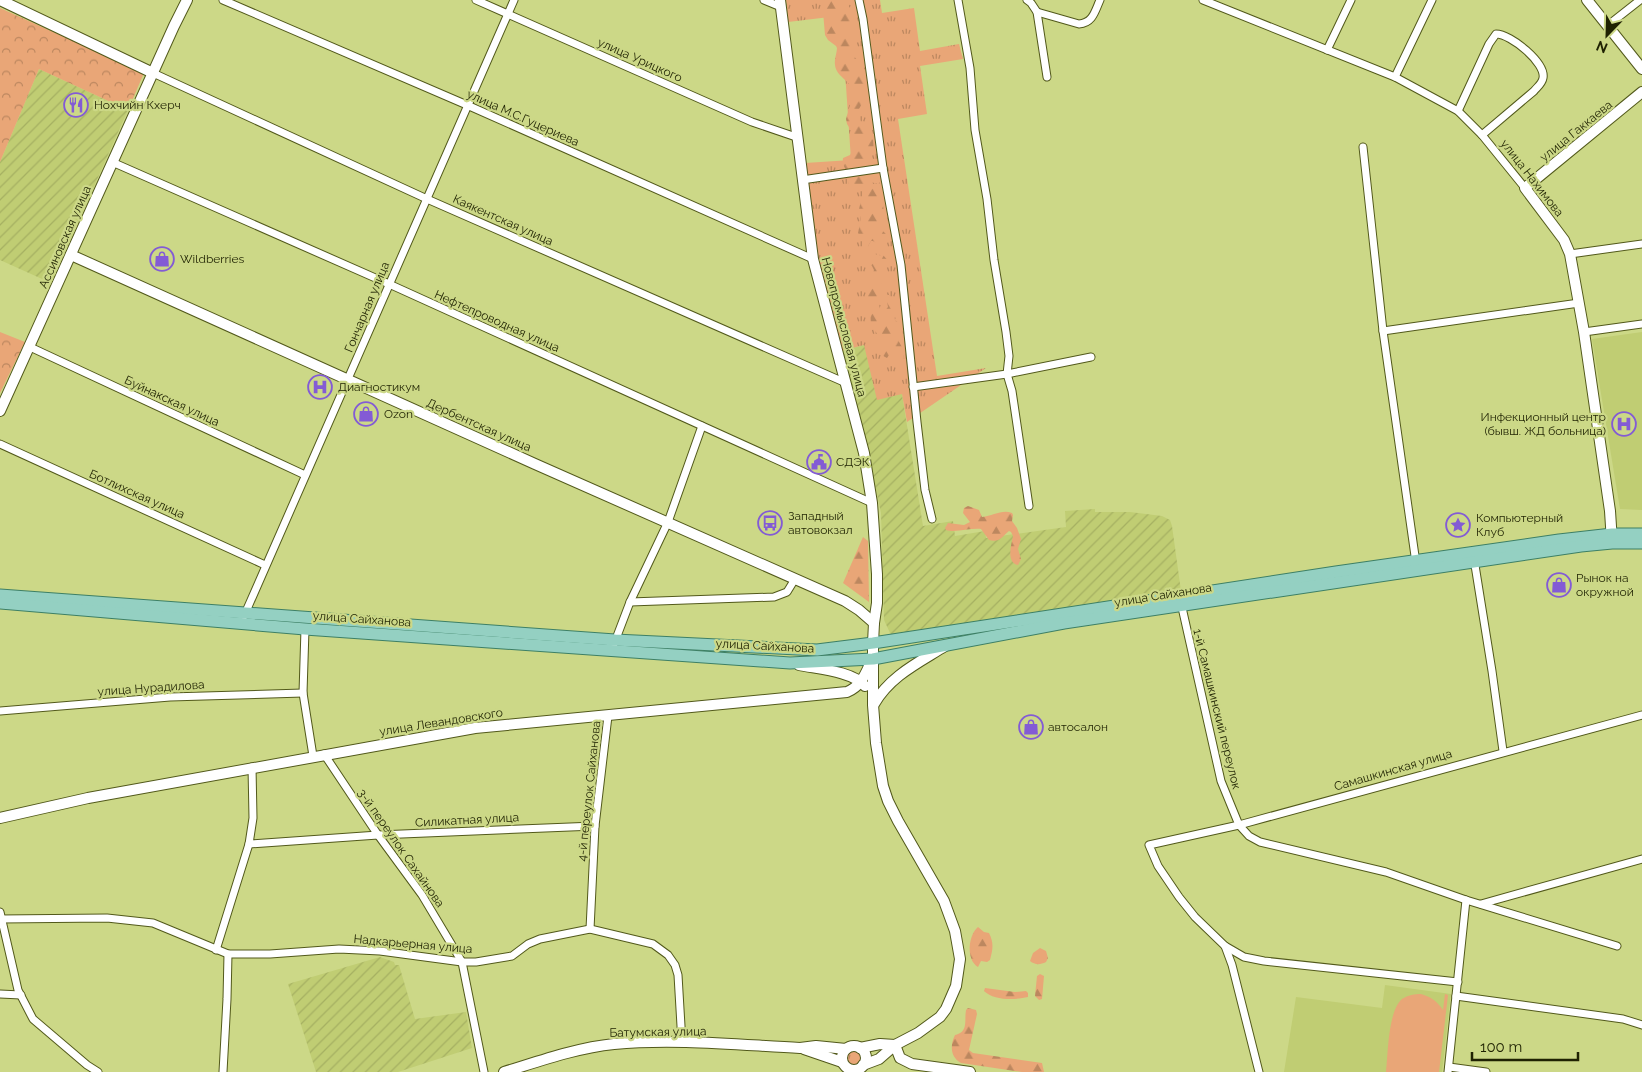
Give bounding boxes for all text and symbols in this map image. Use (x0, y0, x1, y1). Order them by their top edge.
north arrow (1582, 10, 1632, 60)
street label: улица Урицкого (596, 35, 684, 85)
text: N (1594, 38, 1610, 56)
street label: улица М.С.Гуцериева (465, 87, 581, 149)
restaurant icon: Нохчийн Кхерч (63, 92, 89, 118)
place label: Нохчийн Кхерч (94, 98, 181, 112)
street label: улица Гаккаева (1537, 98, 1615, 164)
street label: улица Нахимова (1498, 137, 1566, 219)
street label: Ассиновская улица (36, 183, 94, 291)
street label: Каякентская улица (451, 192, 555, 248)
shop icon: Wildberries (149, 246, 175, 272)
place label: Wildberries (180, 252, 244, 266)
street label: Новопромысловая улица (819, 256, 869, 398)
street label: Гончарная улица (342, 260, 392, 354)
street label: Нефтепроводная улица (432, 287, 562, 355)
street label: Буйнакская улица (122, 373, 222, 429)
hospital icon: Диагностикум (307, 374, 333, 400)
place label: Диагностикум (338, 380, 420, 394)
street label: Дербентская улица (425, 396, 533, 454)
shop icon: Ozon (353, 401, 379, 427)
place label: Ozon (384, 407, 413, 421)
place label: Инфекционный центр (бывш. ЖД больница) (1481, 410, 1606, 438)
hospital icon: Инфекционный центр (бывш. ЖД больница) (1611, 411, 1637, 437)
public building icon: СДЭК (806, 449, 832, 475)
place label: СДЭК (836, 455, 870, 469)
street label: Ботлихская улица (87, 467, 187, 521)
place label: Западный автовокзал (788, 509, 853, 537)
bus stop icon: Западный автовокзал (757, 510, 783, 536)
place label: Компьютерный Клуб (1476, 511, 1563, 539)
place icon: Компьютерный Клуб (1445, 512, 1471, 538)
place label: Рынок на окружной (1576, 571, 1634, 599)
shop icon: Рынок на окружной (1546, 572, 1572, 598)
street label: улица Сайханова (1113, 580, 1213, 610)
street label: улица Сайханова (312, 609, 412, 629)
street label: 1-й Самашкинский переулок (1190, 627, 1244, 791)
street label: улица Сайханова (715, 636, 815, 656)
street label: улица Нурадилова (97, 677, 205, 699)
street label: улица Левандовского (378, 705, 504, 739)
shop icon: автосалон (1018, 714, 1044, 740)
street label: 4-й переулок Сайханова (575, 720, 603, 862)
place label: автосалон (1048, 720, 1108, 734)
street label: Самашкинская улица (1332, 746, 1454, 794)
street label: 3-й переулок Сахайнова (355, 786, 447, 910)
street label: Силикатная улица (415, 810, 519, 830)
street label: Надкарьерная улица (353, 932, 473, 956)
street label: Батумская улица (609, 1024, 707, 1040)
scale bar (1472, 1030, 1578, 1062)
text: 100 m (1480, 1038, 1522, 1056)

